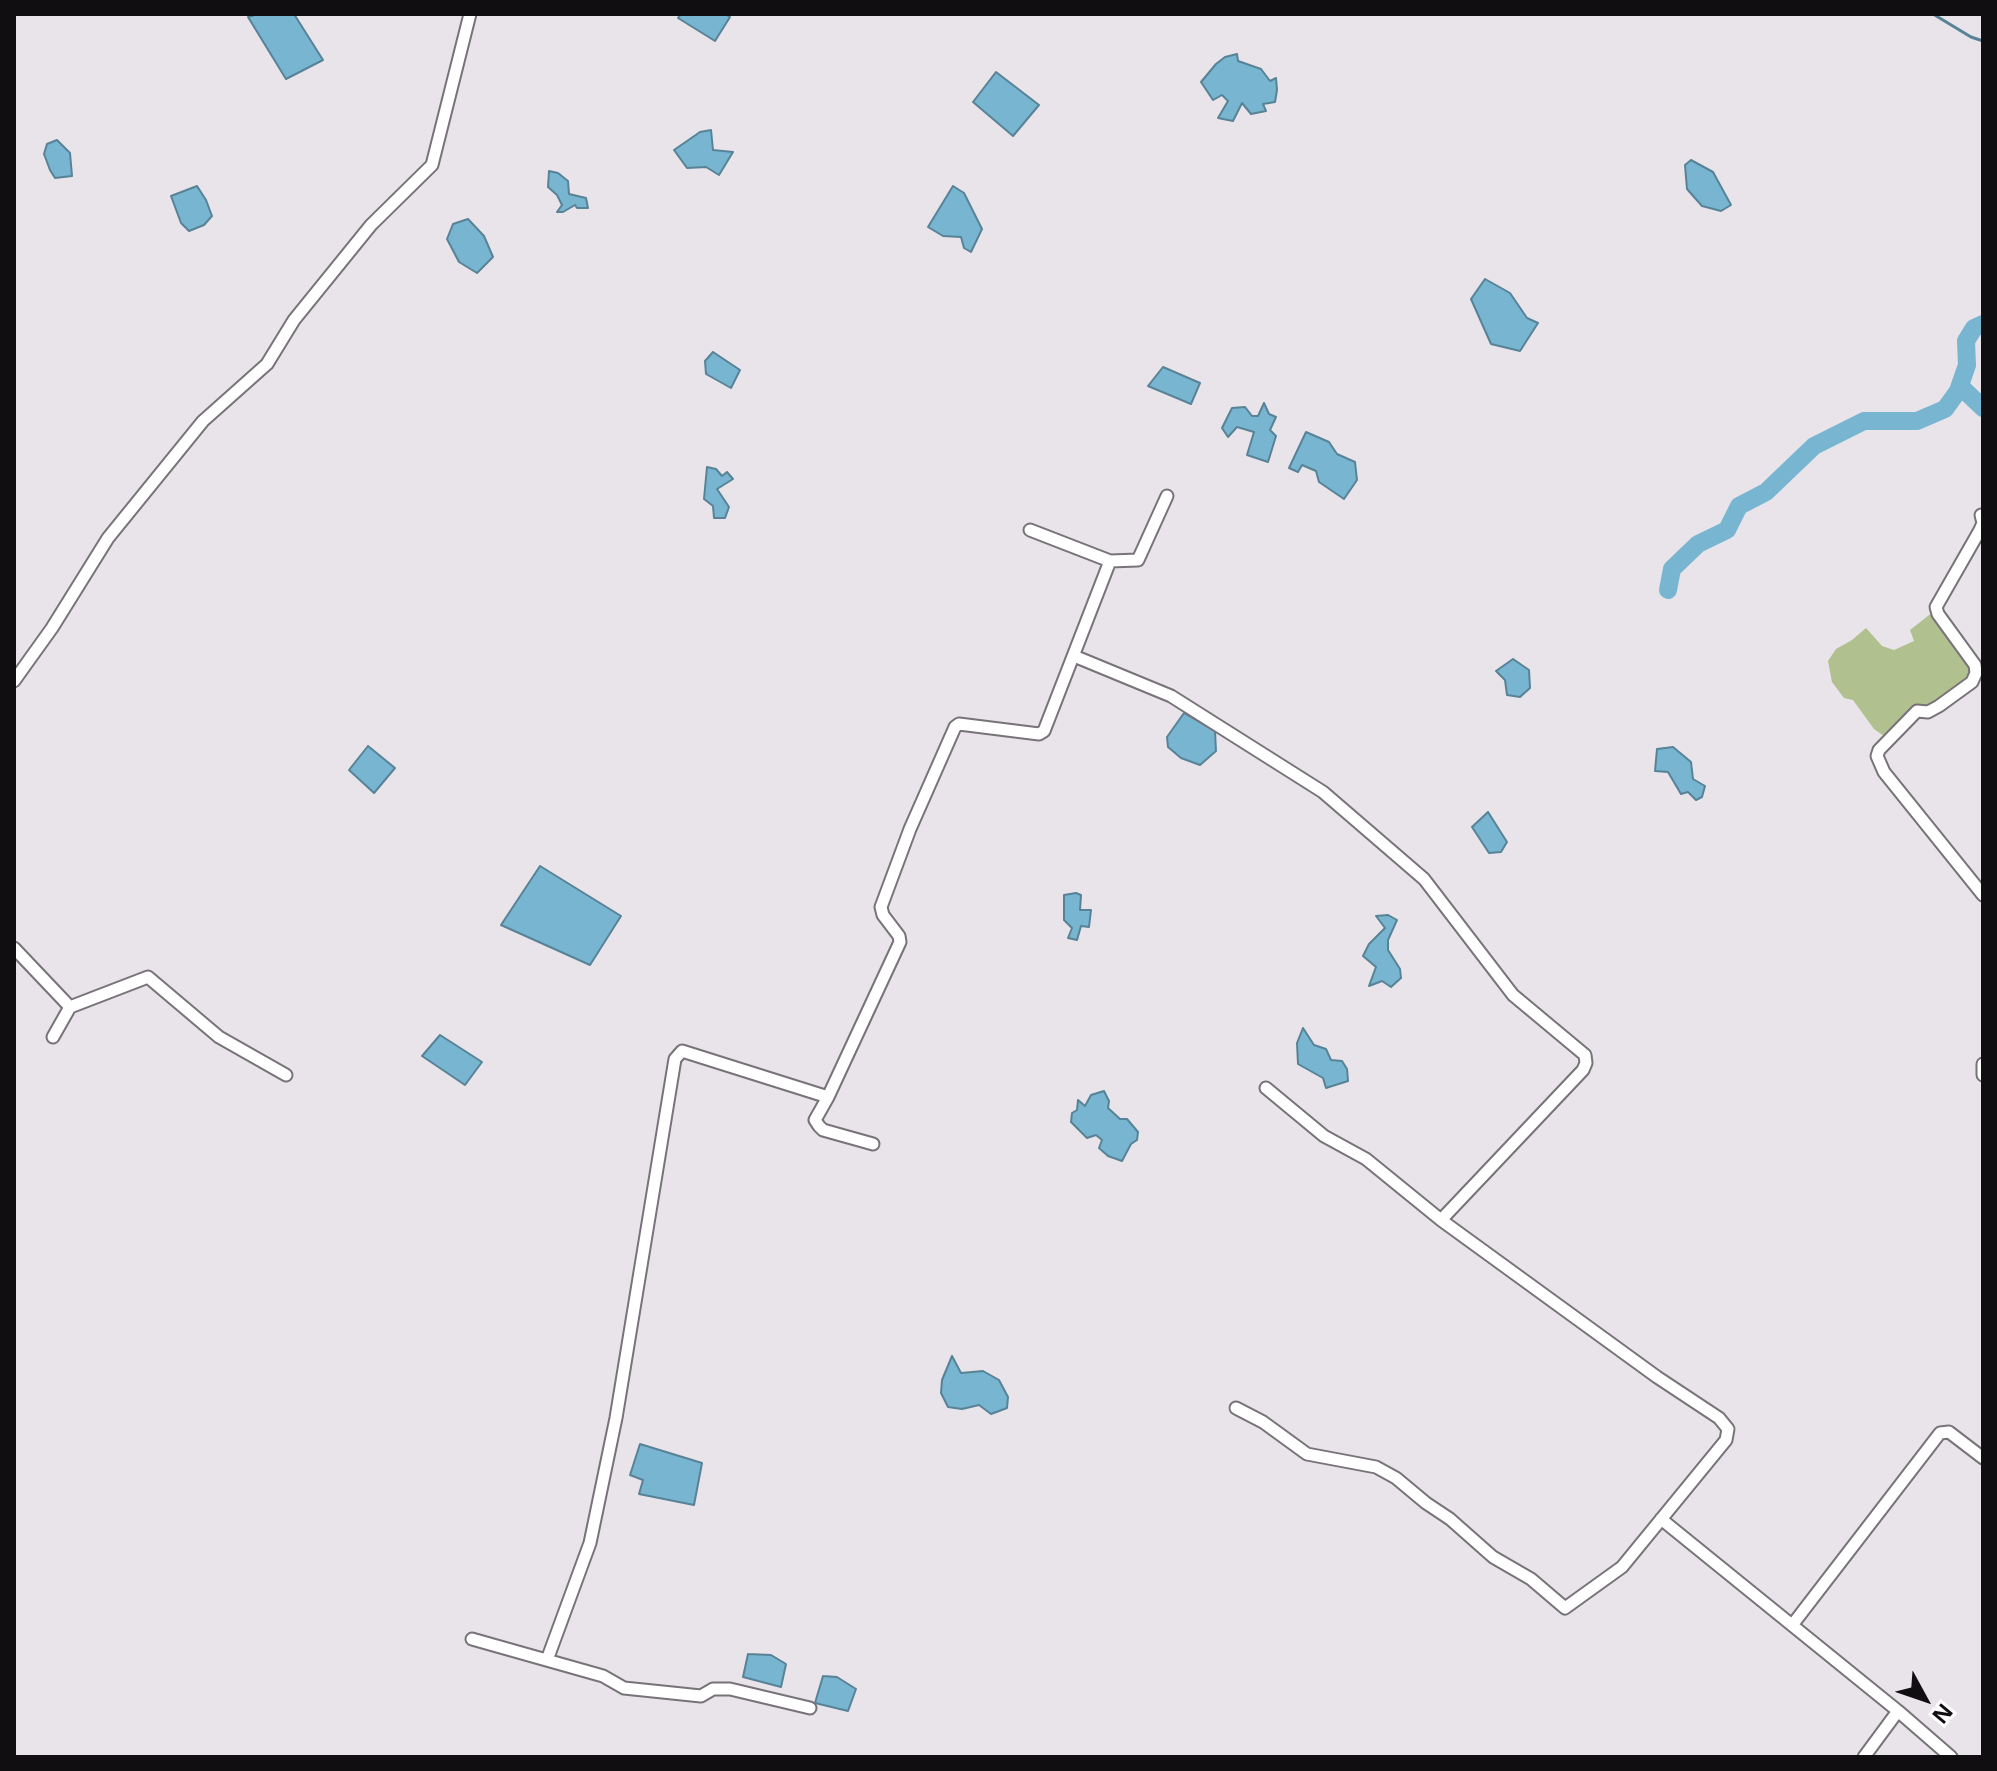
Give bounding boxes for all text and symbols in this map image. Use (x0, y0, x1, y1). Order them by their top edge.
north arrow (1885, 1659, 1965, 1739)
text: N (1926, 1698, 1961, 1731)

